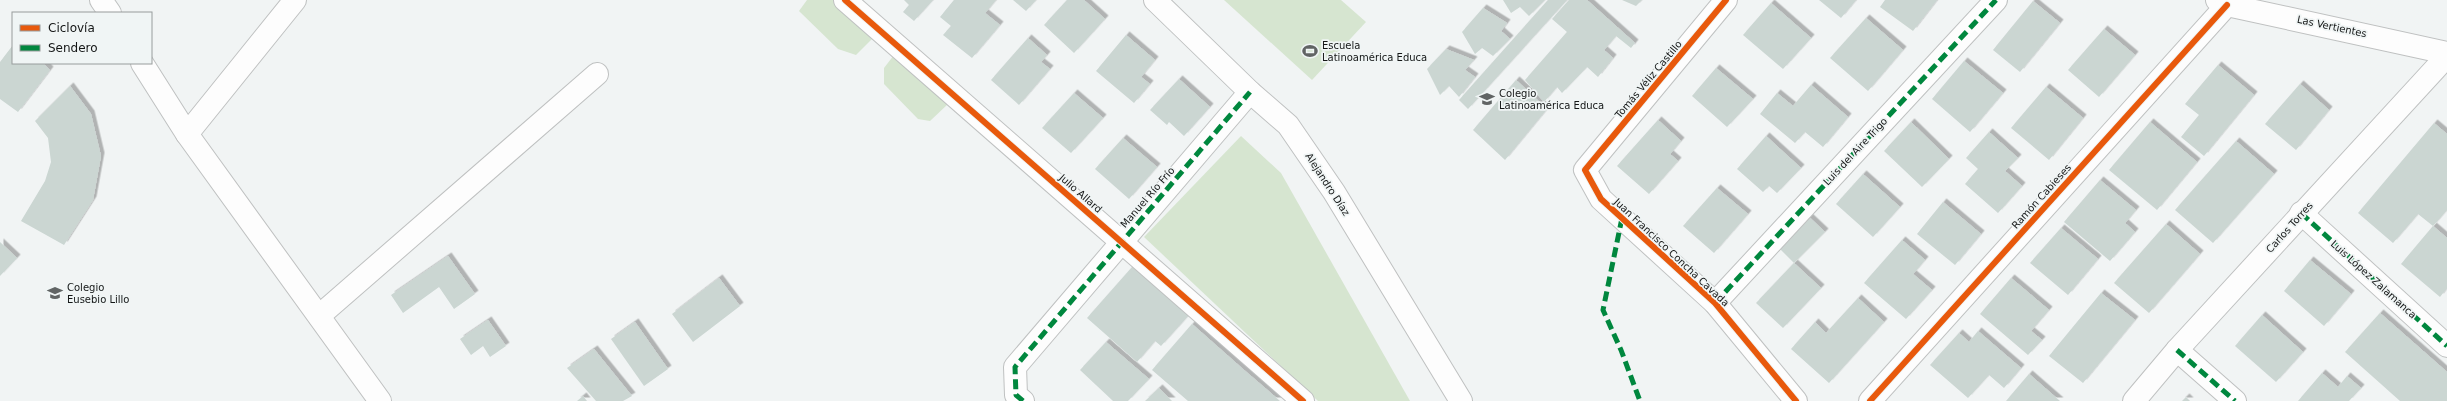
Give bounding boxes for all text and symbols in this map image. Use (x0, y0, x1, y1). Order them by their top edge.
legend (12, 12, 152, 64)
street label: Las Vertientes (2296, 14, 2368, 39)
text: Ciclovía (48, 21, 95, 35)
street label: Tomás Véliz Castillo (1612, 38, 1684, 121)
place label: Escuela Latinoamérica Educa (1322, 40, 1427, 63)
text: Sendero (48, 41, 98, 55)
sports icon: Escuela Latinoamérica Educa (1301, 42, 1319, 60)
place label: Colegio Latinoamérica Educa (1499, 88, 1604, 111)
school or university icon: Colegio Latinoamérica Educa (1478, 90, 1496, 108)
street label: Luis del Aire Trigo (1821, 115, 1889, 187)
street label: Alejandro Díaz (1303, 151, 1352, 218)
street label: Ramón Cabieses (2009, 162, 2073, 231)
street label: Manuel Río Frío (1118, 165, 1177, 230)
street label: Julio Allard (1056, 171, 1104, 215)
street label: Juan Francisco Concha Cavada (1611, 195, 1731, 309)
street label: Carlos Torres (2264, 200, 2315, 255)
street label: Luis López Zalamanca (2329, 238, 2419, 321)
place label: Colegio Eusebio Lillo (67, 282, 129, 305)
school or university icon: Colegio Eusebio Lillo (46, 284, 64, 302)

